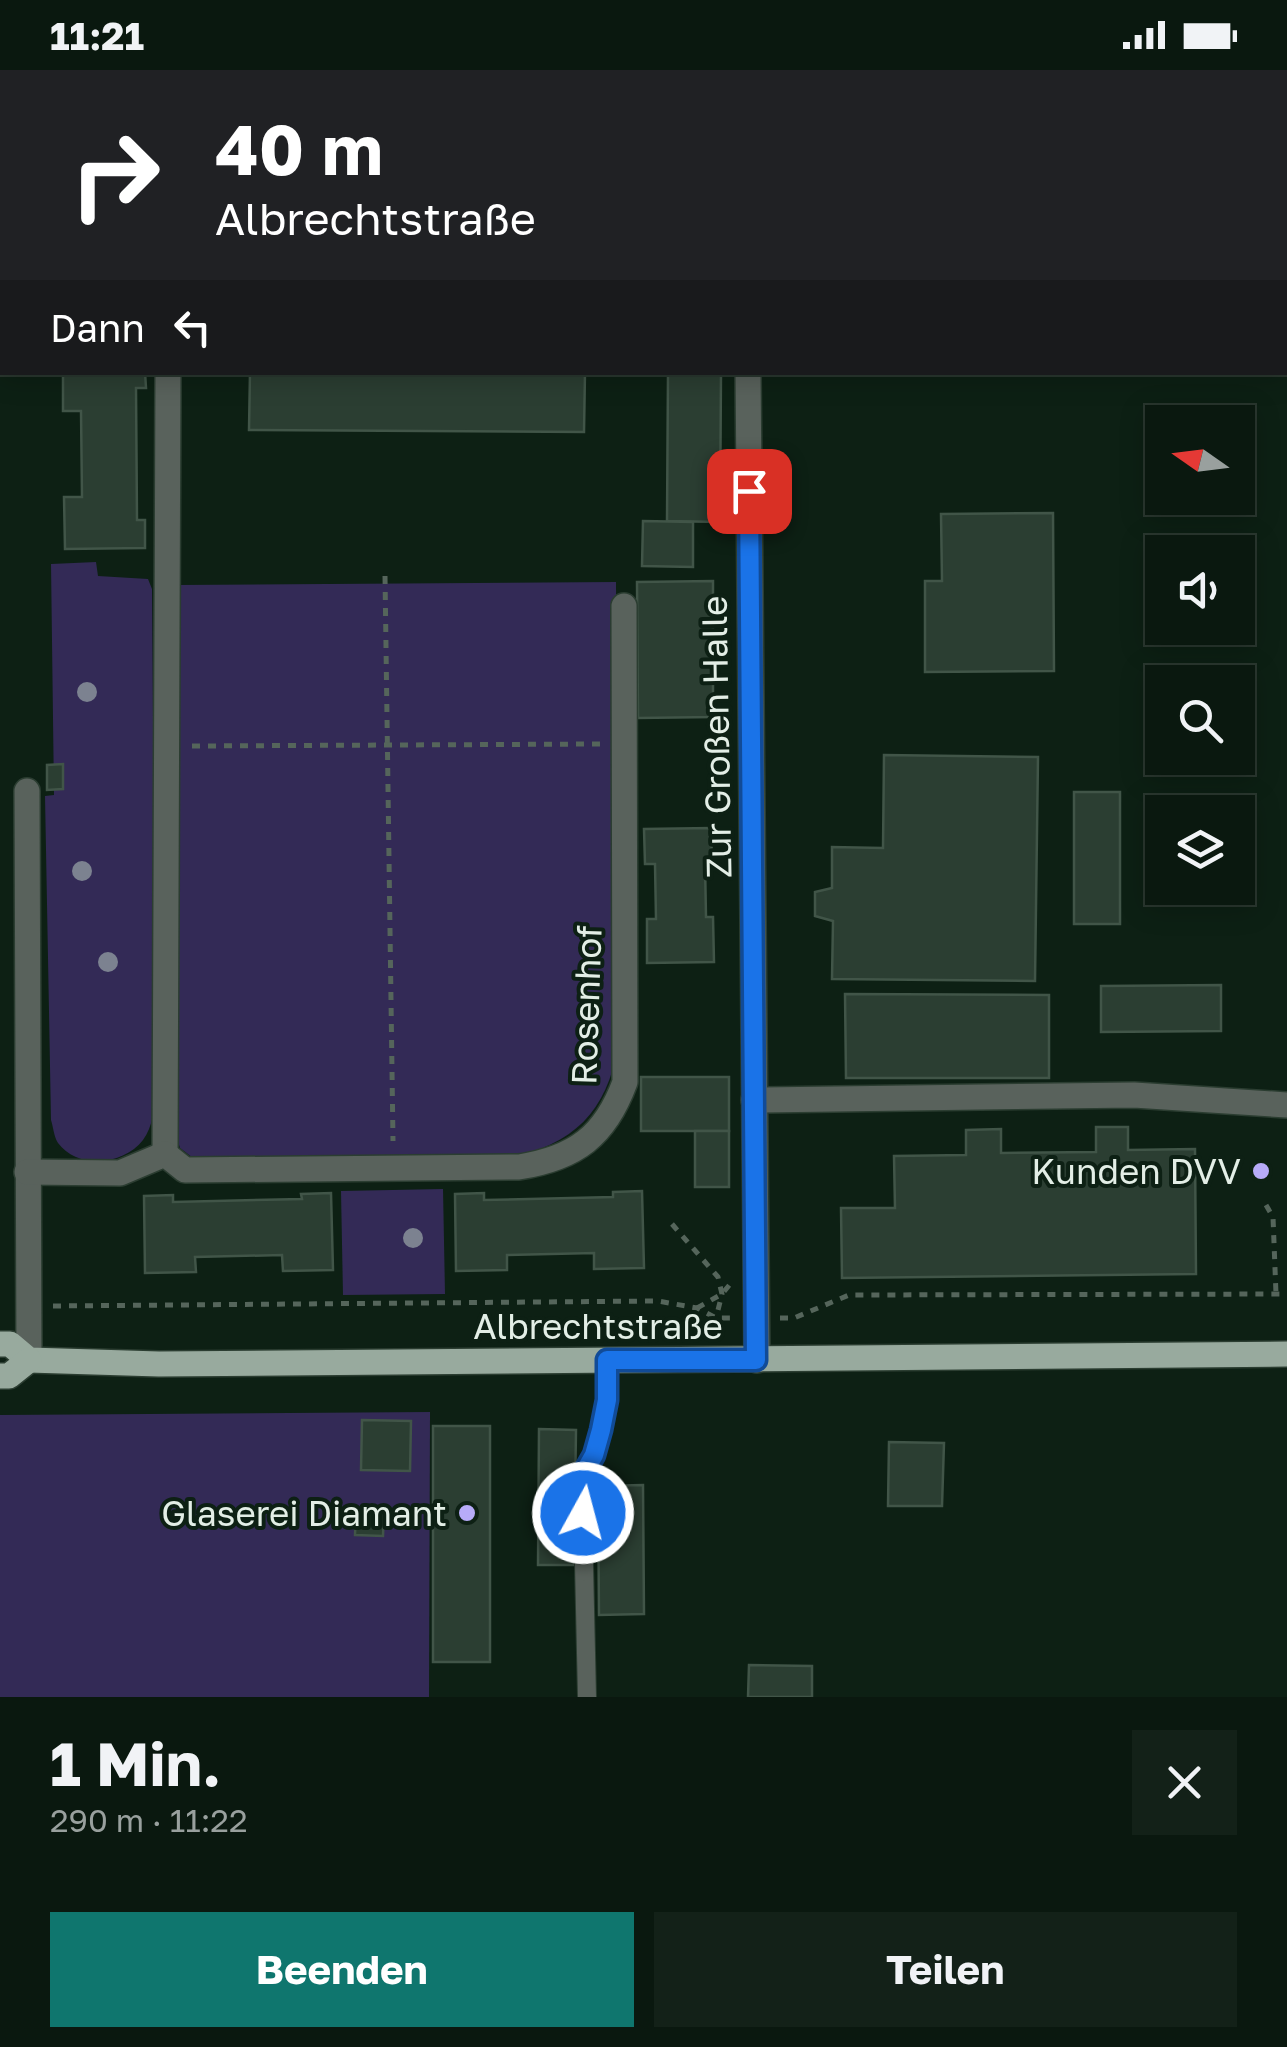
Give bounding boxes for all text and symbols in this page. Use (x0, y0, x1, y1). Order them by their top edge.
text: 11:21 (50, 13, 144, 58)
text: 40 m (215, 106, 383, 190)
icon: right (50, 110, 180, 240)
text: Albrechtstraße (215, 191, 536, 245)
icon: left (165, 300, 220, 355)
text: Dann (50, 305, 145, 350)
north arrow (1145, 405, 1255, 515)
map controls (1145, 405, 1255, 905)
pin (707, 449, 792, 534)
icon: arrive (722, 464, 777, 519)
button: sound (1145, 535, 1255, 645)
street label: Zur Großen Halle (693, 595, 739, 879)
button: search (1145, 665, 1255, 775)
button: layers (1145, 795, 1255, 905)
street label: Rosenhof (562, 924, 610, 1086)
place label: Kunden DVV (1031, 1150, 1241, 1192)
marker: Kunden DVV (1250, 1160, 1272, 1182)
street label: Albrechtstraße (473, 1305, 723, 1347)
position arrow (531, 1461, 635, 1565)
place label: Glaserei Diamant (161, 1492, 447, 1534)
marker: Glaserei Diamant (456, 1502, 478, 1524)
text: 1 Min. (50, 1727, 221, 1799)
button: close (1132, 1730, 1237, 1835)
text: 290 m · 11:22 (50, 1801, 247, 1839)
button: Beenden (50, 1912, 634, 2027)
button: Teilen (654, 1912, 1237, 2027)

